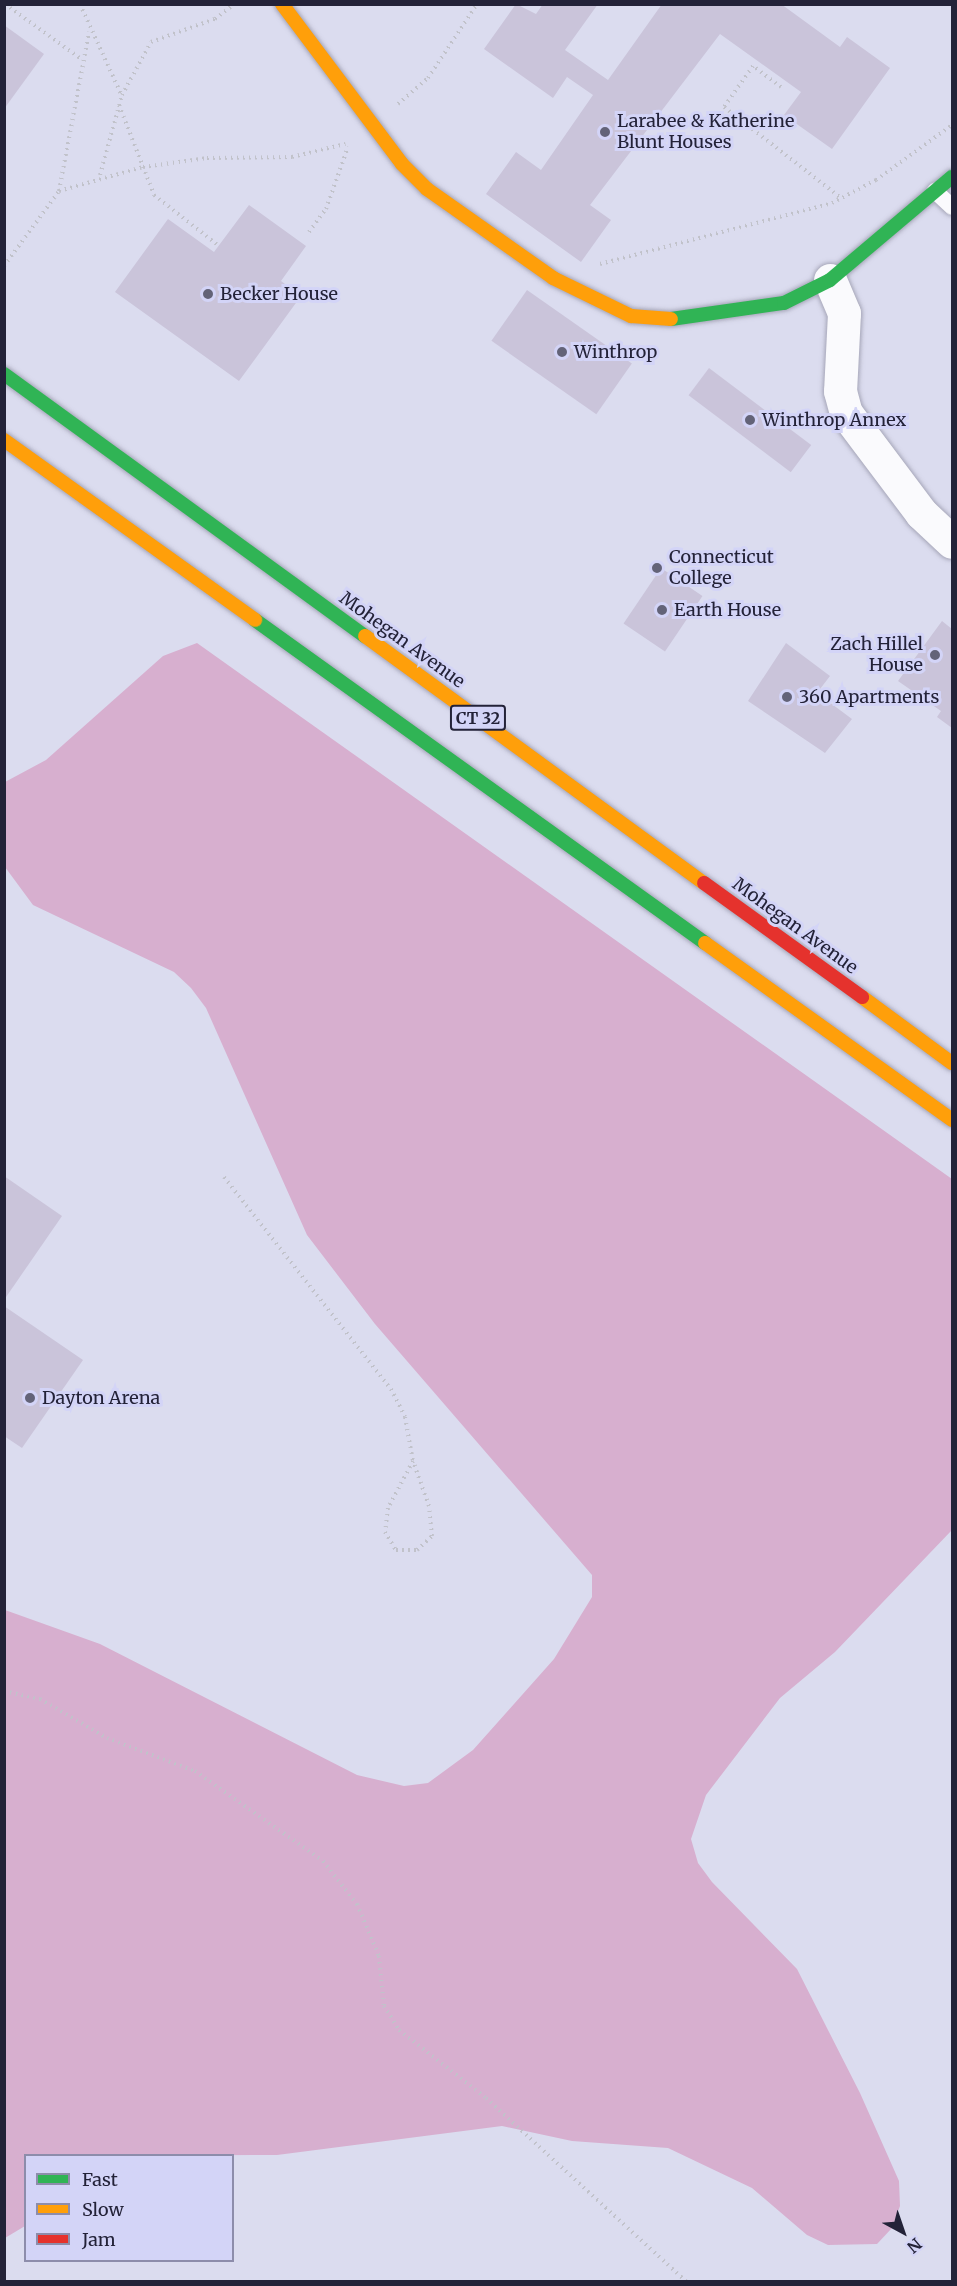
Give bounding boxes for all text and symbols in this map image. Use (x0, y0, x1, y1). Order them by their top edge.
place label: Larabee & Katherine Blunt Houses (617, 111, 794, 154)
marker: Larabee & Katherine Blunt Houses (598, 125, 612, 139)
place label: Becker House (220, 283, 338, 305)
marker: Becker House (201, 287, 215, 301)
place label: Winthrop (574, 341, 657, 363)
marker: Winthrop (555, 345, 569, 359)
place label: Winthrop Annex (762, 409, 906, 431)
marker: Winthrop Annex (743, 413, 757, 427)
place label: Connecticut College (669, 547, 774, 590)
marker: Connecticut College (650, 561, 664, 575)
street label: Mohegan Avenue (335, 587, 469, 693)
place label: Earth House (674, 599, 781, 621)
marker: Earth House (655, 603, 669, 617)
place label: Zach Hillel House (830, 634, 923, 676)
marker: Zach Hillel House (928, 648, 942, 662)
place label: 360 Apartments (799, 686, 939, 708)
marker: 360 Apartments (780, 690, 794, 704)
road number: CT 32 (450, 705, 506, 731)
street label: Mohegan Avenue (728, 873, 862, 979)
place label: Dayton Arena (42, 1387, 160, 1409)
marker: Dayton Arena (23, 1391, 37, 1405)
legend (24, 2154, 234, 2262)
text: Fast (82, 2168, 118, 2191)
text: Slow (82, 2198, 124, 2221)
north arrow (873, 2202, 933, 2262)
text: Jam (82, 2228, 116, 2251)
text: N (903, 2234, 926, 2258)

